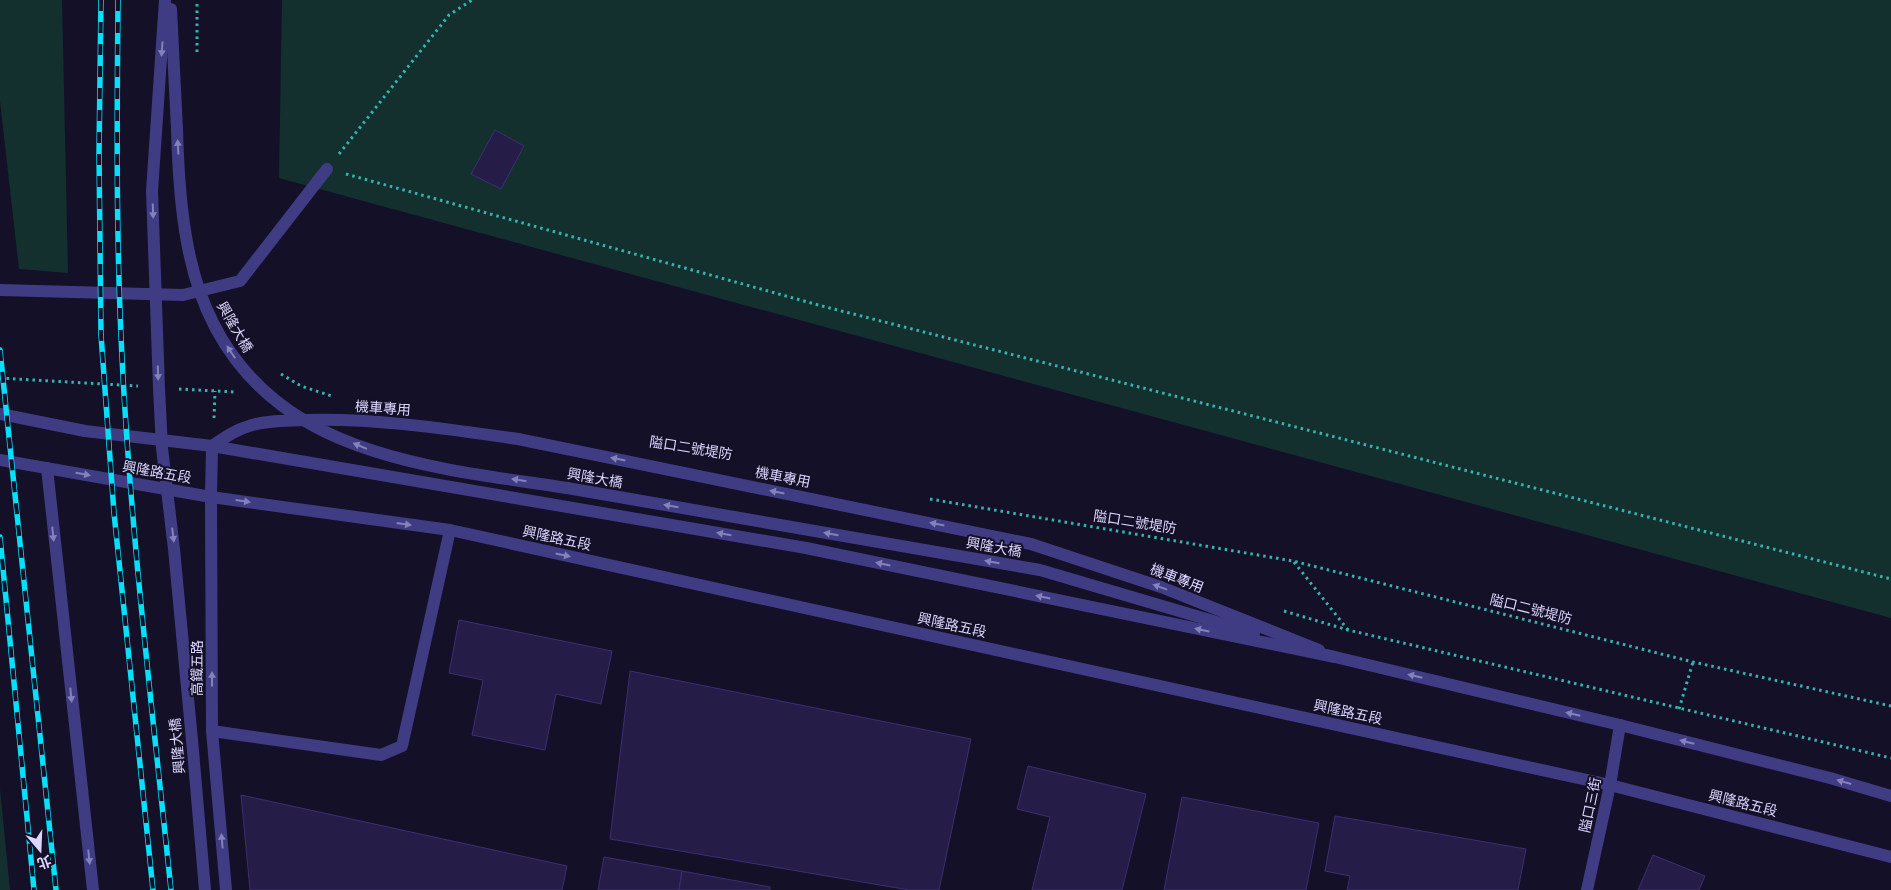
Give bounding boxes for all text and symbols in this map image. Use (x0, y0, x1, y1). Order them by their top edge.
one-way arrow (157, 41, 165, 57)
one-way arrow (173, 139, 181, 155)
one-way arrow (149, 203, 157, 219)
street label: 興隆大橋 (214, 299, 256, 355)
one-way arrow (226, 346, 236, 359)
one-way arrow (154, 365, 162, 381)
street label: 機車專用 (355, 398, 411, 418)
street label: 隘口二號堤防 (648, 434, 734, 462)
one-way arrow (353, 441, 367, 449)
one-way arrow (610, 455, 626, 463)
street label: 興隆路五段 (121, 458, 193, 486)
street label: 機車專用 (754, 464, 812, 490)
street label: 興隆大橋 (566, 465, 624, 491)
one-way arrow (75, 471, 91, 479)
one-way arrow (510, 476, 526, 484)
one-way arrow (769, 487, 785, 495)
one-way arrow (235, 497, 251, 505)
one-way arrow (663, 502, 679, 510)
street label: 隘口二號堤防 (1092, 508, 1178, 536)
one-way arrow (396, 520, 412, 528)
one-way arrow (929, 520, 944, 528)
street label: 興隆路五段 (521, 523, 593, 553)
one-way arrow (49, 526, 57, 542)
one-way arrow (169, 527, 177, 543)
one-way arrow (823, 529, 839, 537)
one-way arrow (715, 530, 731, 538)
street label: 興隆大橋 (965, 534, 1023, 560)
one-way arrow (556, 551, 571, 559)
one-way arrow (983, 557, 999, 565)
one-way arrow (876, 560, 891, 568)
street label: 機車專用 (1148, 560, 1206, 596)
one-way arrow (1152, 583, 1167, 591)
street label: 隘口二號堤防 (1488, 591, 1574, 627)
one-way arrow (1035, 593, 1050, 601)
street label: 興隆路五段 (916, 610, 988, 640)
one-way arrow (1193, 625, 1209, 633)
street label: 高鐵五路 (189, 640, 205, 696)
one-way arrow (208, 671, 216, 687)
one-way arrow (1407, 672, 1422, 680)
one-way arrow (67, 688, 75, 704)
street label: 興隆路五段 (1312, 697, 1384, 727)
one-way arrow (1565, 710, 1580, 718)
street label: 興隆大橋 (167, 717, 187, 775)
one-way arrow (1679, 738, 1694, 746)
street label: 隘口三街 (1576, 776, 1604, 834)
one-way arrow (1837, 777, 1852, 785)
street label: 興隆路五段 (1707, 787, 1779, 819)
north arrow (15, 825, 65, 875)
one-way arrow (217, 833, 225, 849)
one-way arrow (85, 849, 93, 865)
text: 北 (35, 852, 53, 872)

